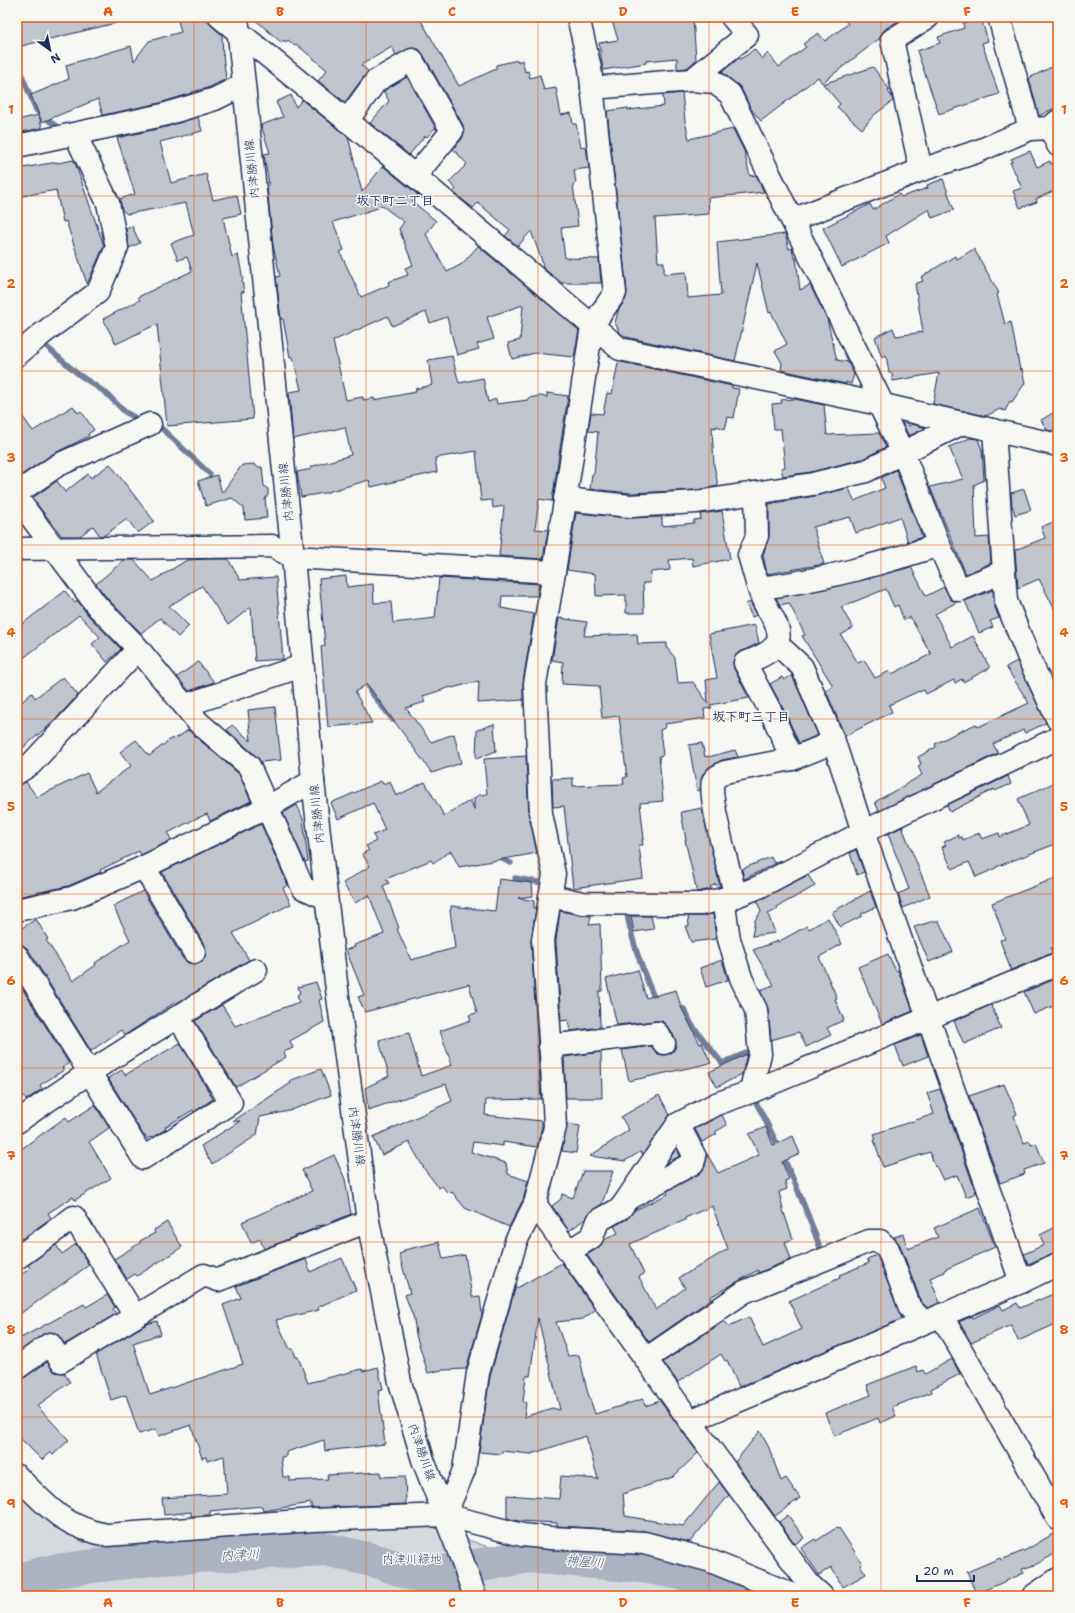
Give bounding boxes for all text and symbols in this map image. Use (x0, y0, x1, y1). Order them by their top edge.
text: A (103, 3, 113, 20)
text: B (276, 3, 284, 20)
text: C (448, 3, 456, 20)
text: D (618, 3, 628, 20)
text: E (791, 3, 800, 20)
text: F (963, 3, 971, 20)
north arrow (30, 30, 70, 70)
text: N (47, 49, 63, 67)
text: 1 (8, 101, 14, 118)
text: 1 (1061, 101, 1067, 118)
street label: 内津勝川線 (241, 138, 263, 200)
district label: 坂下町二丁目 (356, 192, 434, 209)
text: 2 (6, 275, 16, 292)
text: 2 (1059, 275, 1069, 292)
text: 3 (6, 449, 16, 466)
text: 3 (1059, 449, 1069, 466)
street label: 内津勝川線 (275, 461, 297, 523)
text: 4 (6, 624, 16, 641)
text: 4 (1059, 624, 1069, 641)
district label: 坂下町三丁目 (712, 708, 790, 725)
street label: 内津勝川線 (306, 783, 328, 845)
text: 5 (7, 798, 15, 815)
text: 5 (1060, 798, 1068, 815)
text: 6 (6, 972, 16, 989)
text: 6 (1059, 972, 1069, 989)
street label: 内津勝川線 (345, 1105, 369, 1167)
text: 7 (6, 1147, 16, 1164)
text: 7 (1059, 1147, 1069, 1164)
text: 8 (6, 1321, 16, 1338)
text: 8 (1059, 1321, 1069, 1338)
street label: 内津勝川線 (405, 1421, 439, 1483)
text: 9 (6, 1495, 16, 1512)
text: 9 (1059, 1495, 1069, 1512)
water label: 内津川 (220, 1545, 260, 1564)
park label: 内津川緑地 (382, 1551, 442, 1567)
water label: 神屋川 (565, 1551, 605, 1572)
scale bar (917, 1557, 974, 1583)
text: 20 m (923, 1563, 954, 1579)
text: A (103, 1594, 113, 1611)
text: B (276, 1594, 284, 1611)
text: C (448, 1594, 456, 1611)
text: D (618, 1594, 628, 1611)
text: E (791, 1594, 800, 1611)
text: F (963, 1594, 971, 1611)

